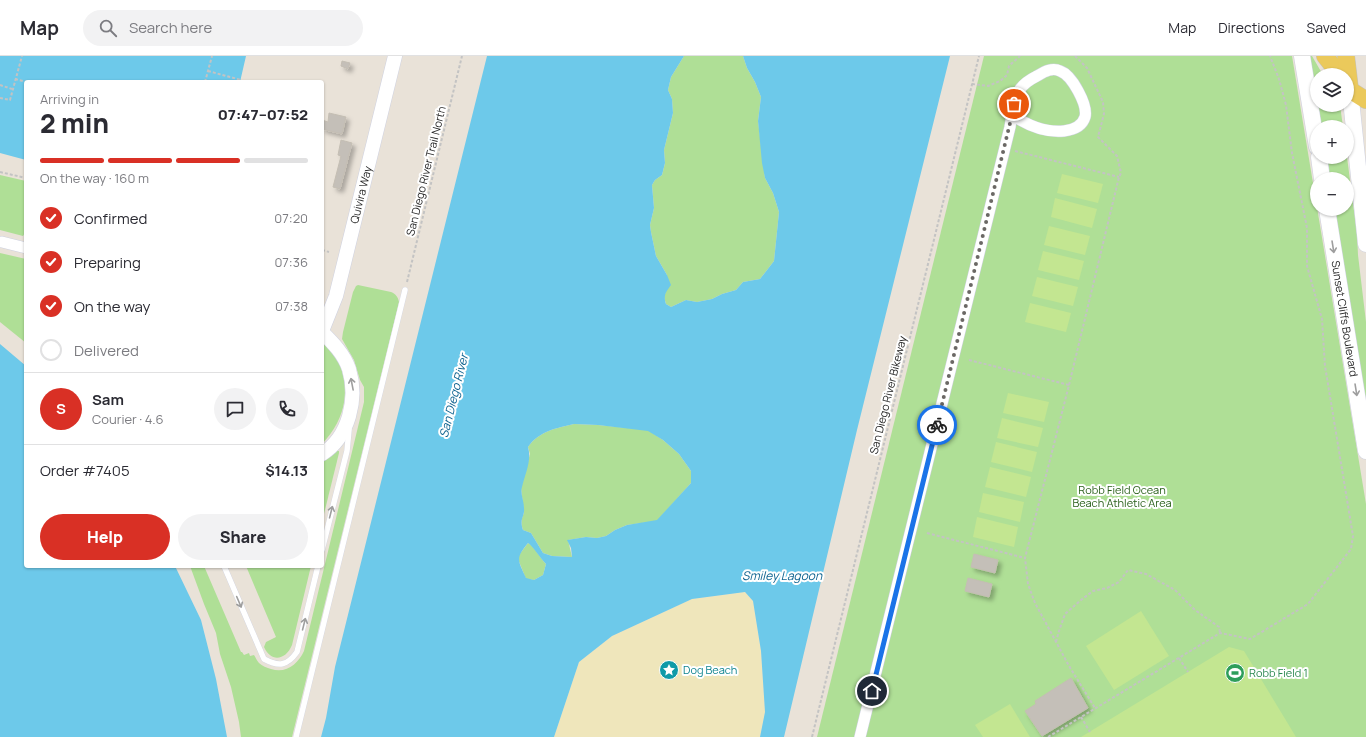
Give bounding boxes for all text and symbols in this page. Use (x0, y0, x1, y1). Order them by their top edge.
search box (83, 10, 363, 46)
text: Map (20, 15, 59, 41)
icon: search (97, 17, 119, 39)
text: Search here (129, 17, 212, 38)
text: Map (1168, 18, 1196, 37)
text: Directions (1218, 18, 1285, 37)
text: Saved (1307, 18, 1346, 37)
map controls (1310, 68, 1354, 216)
button: layers (1310, 68, 1354, 112)
pin (997, 87, 1031, 121)
text: Arriving in (40, 90, 99, 108)
icon: bag (1003, 93, 1025, 115)
text: 07:47–07:52 (218, 104, 308, 125)
text: 2 min (40, 105, 109, 141)
street label: San Diego River Trail North (402, 105, 449, 237)
button: + (1310, 120, 1354, 164)
street label: Quivira Way (346, 164, 375, 225)
text: On the way · 160 m (40, 169, 149, 187)
button: − (1310, 172, 1354, 216)
icon: check (40, 207, 62, 229)
text: Confirmed (74, 208, 147, 229)
text: 07:20 (274, 209, 308, 227)
one-way arrow (1330, 241, 1338, 254)
icon: check (40, 251, 62, 273)
text: Preparing (74, 252, 141, 273)
text: 07:36 (274, 253, 308, 271)
street label: Sunset Cliffs Boulevard (1328, 259, 1362, 378)
icon: check (40, 295, 62, 317)
text: On the way (74, 296, 150, 317)
text: 07:38 (275, 297, 308, 315)
street label: San Diego River Bikeway (866, 334, 910, 456)
text: Delivered (74, 340, 139, 361)
water label: San Diego River (435, 351, 473, 439)
one-way arrow (347, 377, 355, 390)
one-way arrow (1352, 383, 1360, 396)
button: chat (214, 388, 256, 430)
button: phone (266, 388, 308, 430)
text: Sam (92, 389, 124, 410)
text: S (56, 398, 66, 419)
courier (917, 405, 957, 445)
text: Courier · 4.6 (92, 410, 164, 428)
icon: bike (926, 414, 948, 436)
text: Order #7405 (40, 460, 130, 481)
text: $14.13 (265, 460, 308, 481)
park label: Robb Field Ocean Beach Athletic Area (1072, 482, 1172, 510)
one-way arrow (328, 506, 336, 519)
button: Help (40, 514, 170, 560)
button: Share (178, 514, 308, 560)
water label: Smiley Lagoon (742, 567, 823, 584)
one-way arrow (236, 595, 244, 607)
one-way arrow (300, 618, 308, 631)
place icon: Dog Beach (658, 659, 680, 681)
place label: Dog Beach (683, 662, 737, 677)
sports icon: Robb Field 1 (1224, 662, 1246, 684)
place label: Robb Field 1 (1249, 665, 1308, 680)
pin (855, 674, 889, 708)
icon: home (861, 680, 883, 702)

